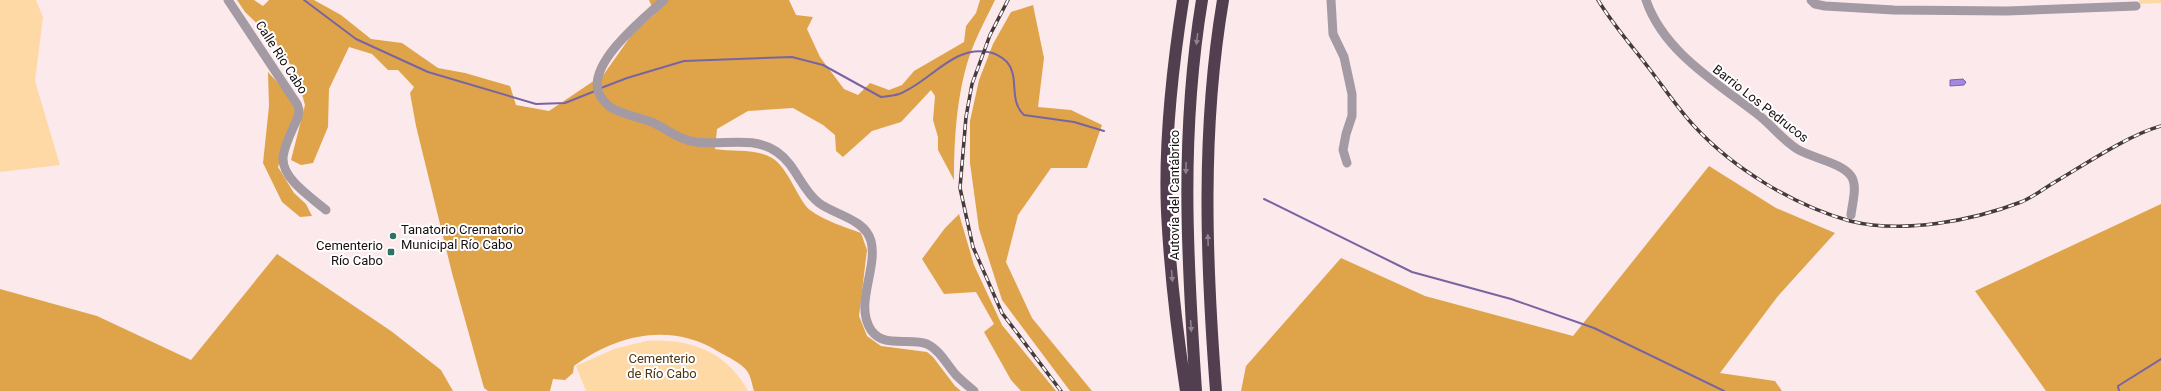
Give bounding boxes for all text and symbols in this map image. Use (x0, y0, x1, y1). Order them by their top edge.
street label: Calle Rio Cabo (252, 18, 311, 97)
one-way arrow (1193, 32, 1200, 45)
street label: Barrio Los Pedrucos (1710, 61, 1812, 145)
street label: Autovía del Cantábrico (1167, 130, 1182, 260)
one-way arrow (1183, 162, 1189, 175)
place label: Tanatorio Crematorio Municipal Río Cabo (401, 222, 524, 252)
marker: Tanatorio Crematorio Municipal Río Cabo (388, 231, 398, 241)
one-way arrow (1204, 234, 1211, 246)
place label: Cementerio Río Cabo (316, 238, 383, 268)
marker: Cementerio Río Cabo (386, 247, 396, 257)
one-way arrow (1168, 270, 1175, 282)
one-way arrow (1188, 320, 1195, 332)
park label: Cementerio de Río Cabo (627, 351, 697, 381)

